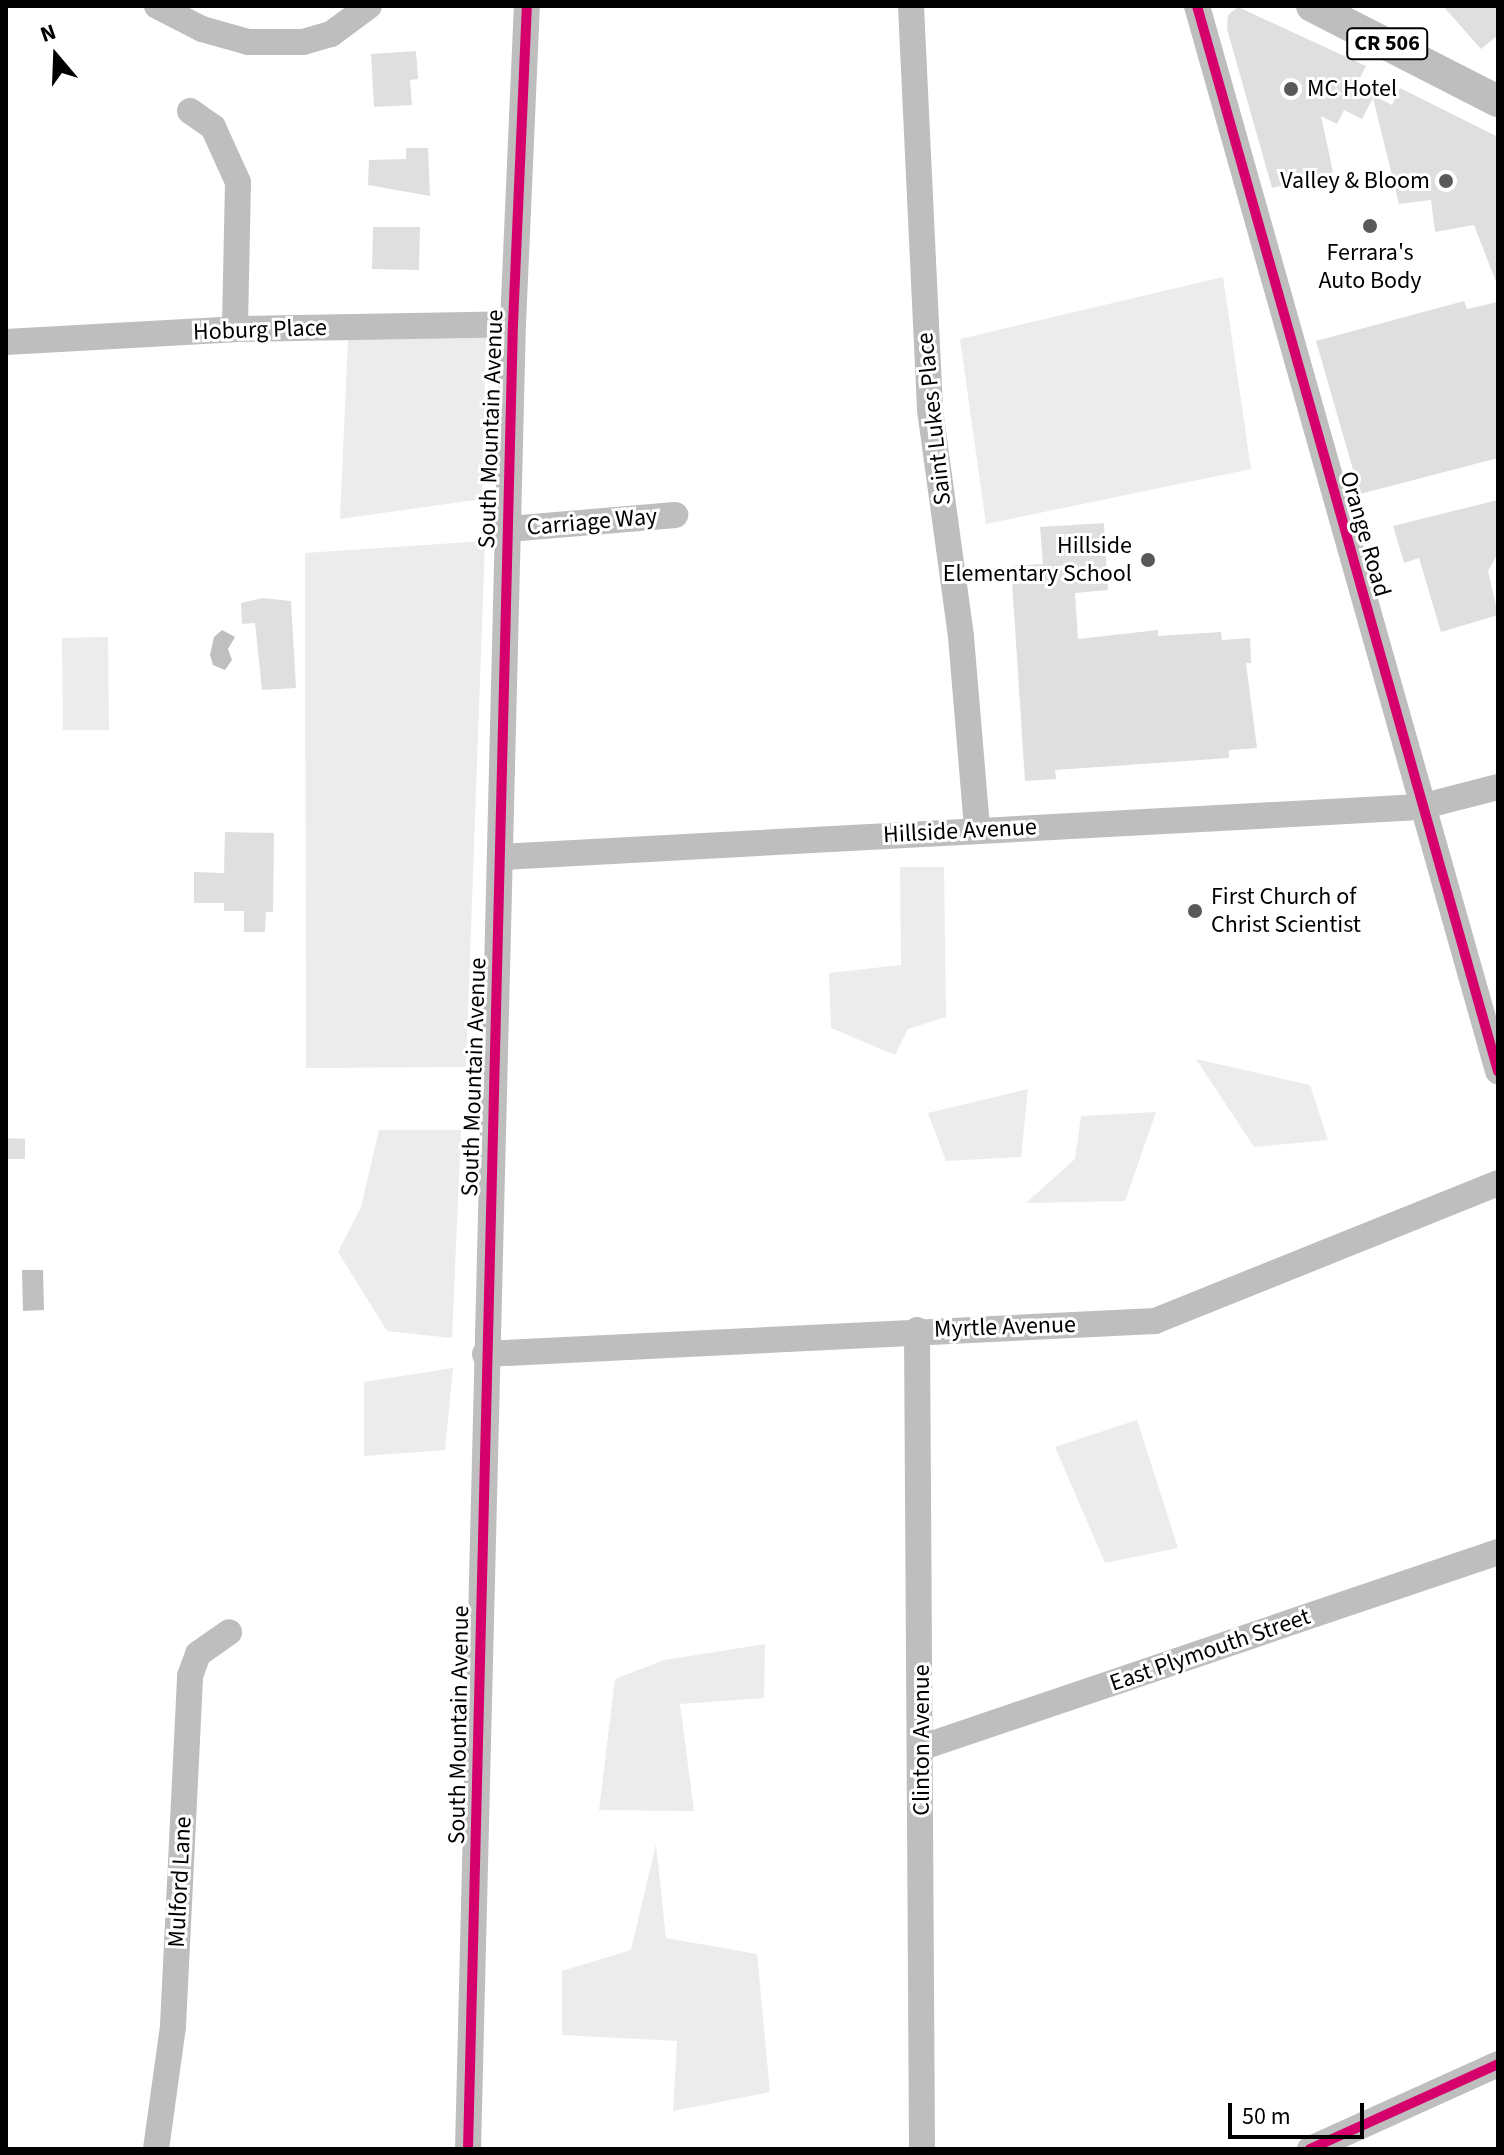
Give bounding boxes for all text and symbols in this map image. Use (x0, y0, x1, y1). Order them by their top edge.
north arrow (16, 16, 96, 96)
text: N (36, 16, 60, 51)
road number: CR 506 (1345, 26, 1429, 62)
place label: MC Hotel (1307, 75, 1397, 103)
marker: MC Hotel (1282, 80, 1300, 98)
place label: Valley & Bloom (1280, 167, 1430, 195)
marker: Valley & Bloom (1437, 172, 1455, 190)
marker: Ferrara's Auto Body (1361, 217, 1379, 235)
place label: Ferrara's Auto Body (1318, 239, 1422, 295)
street label: South Mountain Avenue (472, 309, 510, 549)
street label: Hoburg Place (192, 313, 328, 347)
street label: Saint Lukes Place (911, 331, 957, 507)
street label: Orange Road (1333, 468, 1397, 600)
street label: Carriage Way (526, 502, 658, 542)
place label: Hillside Elementary School (943, 532, 1132, 588)
marker: Hillside Elementary School (1139, 551, 1157, 569)
street label: Hillside Avenue (882, 813, 1038, 849)
place label: First Church of Christ Scientist (1211, 883, 1361, 939)
marker: First Church of Christ Scientist (1186, 902, 1204, 920)
street label: South Mountain Avenue (455, 957, 493, 1197)
street label: Myrtle Avenue (934, 1310, 1076, 1344)
street label: East Plymouth Street (1106, 1602, 1314, 1698)
street label: South Mountain Avenue (443, 1605, 475, 1845)
street label: Clinton Avenue (908, 1664, 936, 1816)
street label: Mulford Lane (162, 1816, 198, 1948)
scale bar (1232, 2087, 1368, 2137)
text: 50 m (1242, 2099, 1291, 2134)

